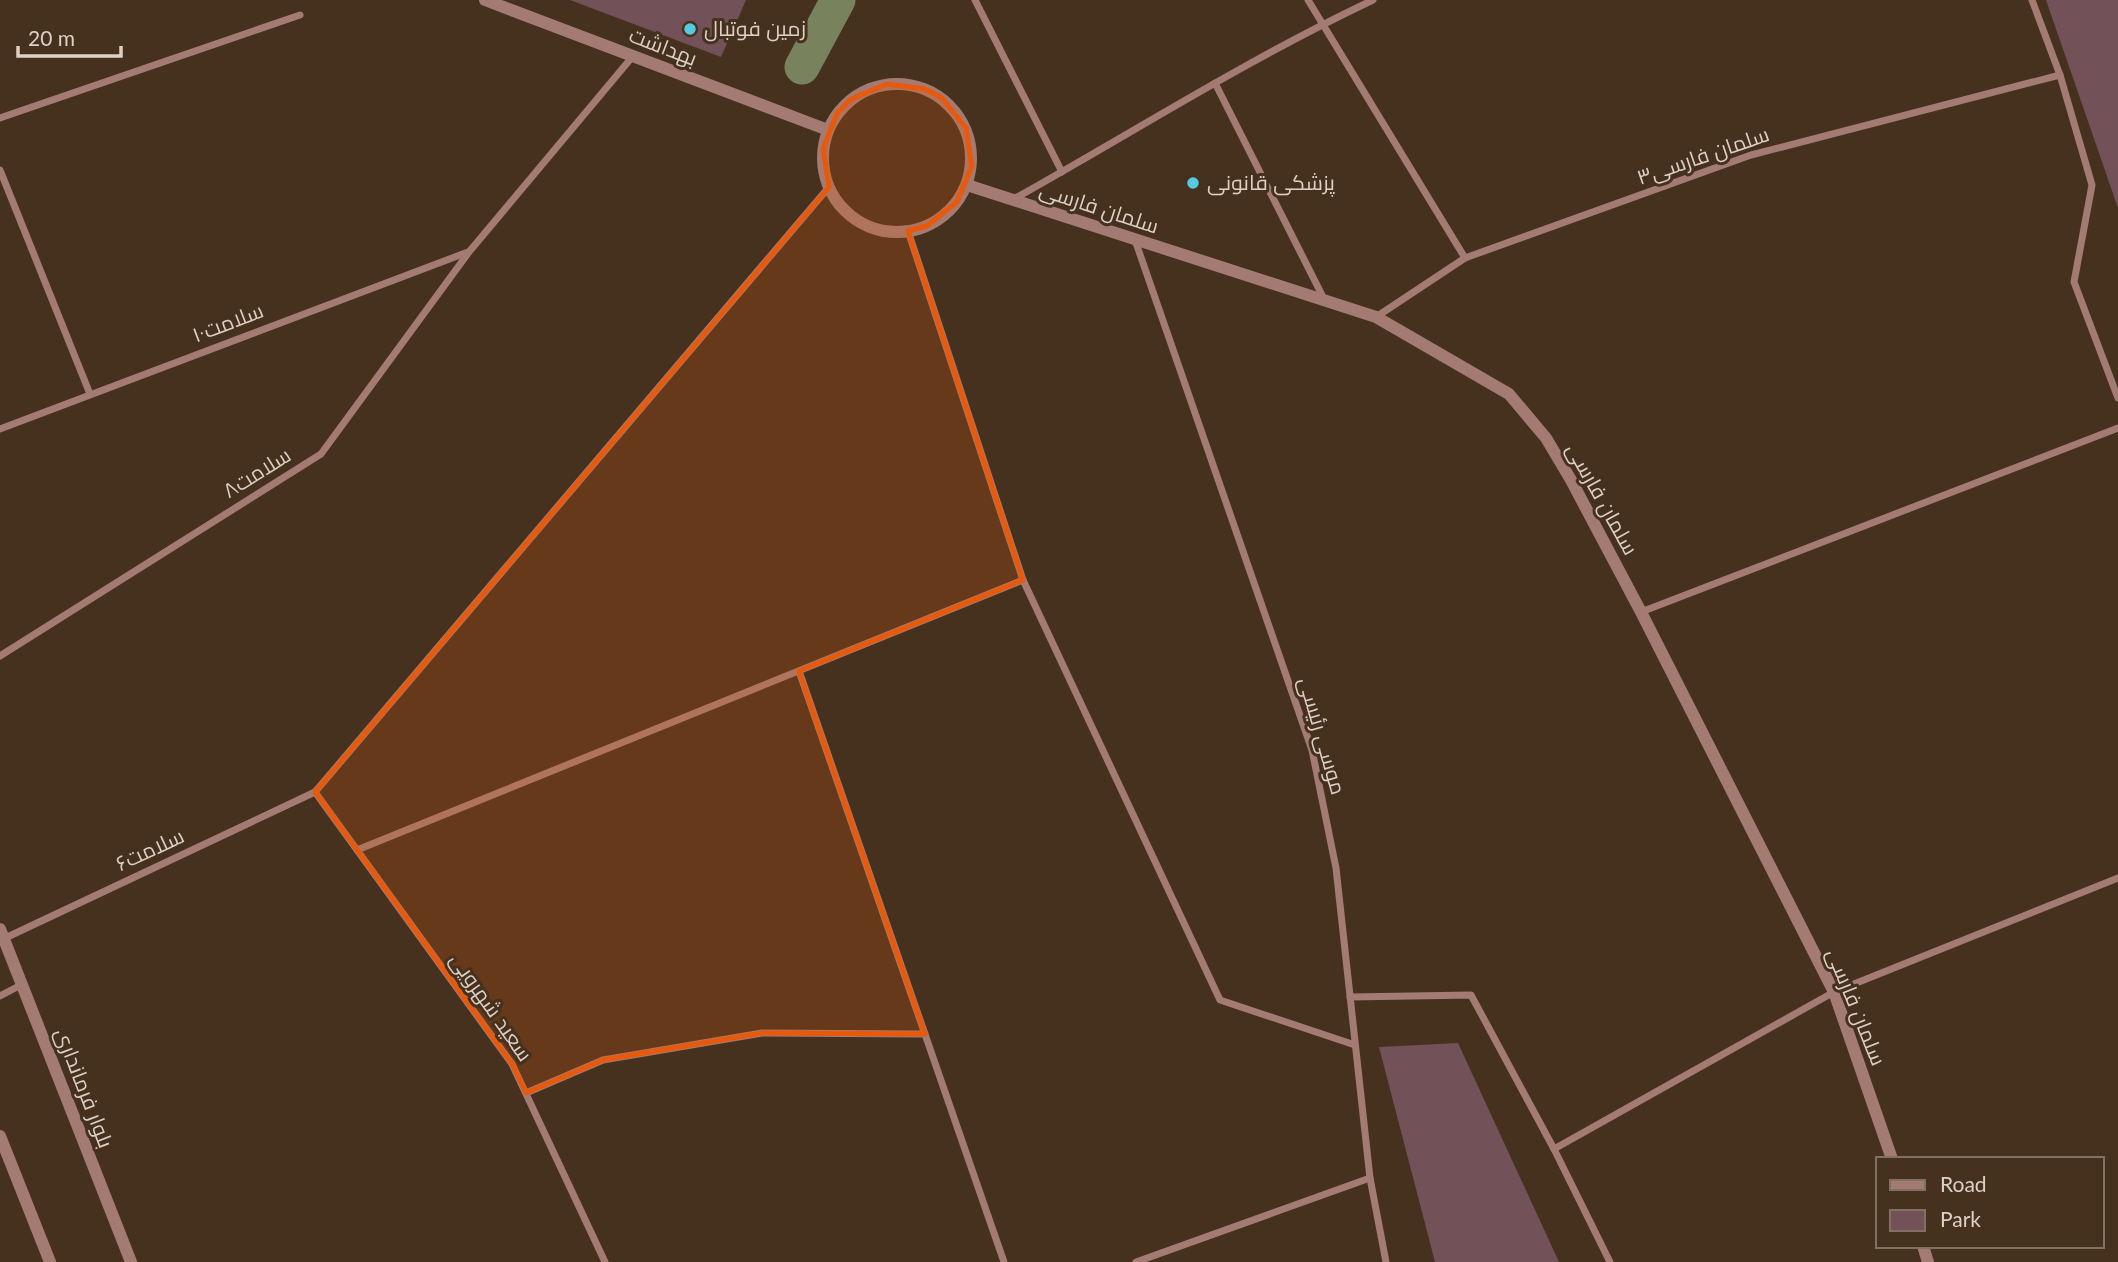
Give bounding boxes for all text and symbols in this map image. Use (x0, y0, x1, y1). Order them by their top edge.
scale bar (18, 14, 121, 58)
place label: زمین فوتبال (704, 15, 806, 42)
street label: بهداشت (625, 21, 701, 72)
marker: زمین فوتبال (682, 21, 698, 37)
text: 20 m (28, 25, 75, 50)
street label: سلمان فارسی۳ (1633, 120, 1773, 191)
place label: پزشکی قانونی (1207, 169, 1335, 197)
marker: پزشکی قانونی (1185, 175, 1201, 191)
street label: سلمان فارسی (1036, 176, 1162, 240)
street label: سلامت۱۰ (189, 297, 266, 347)
street label: سلمان فارسی (1561, 438, 1644, 560)
street label: سلامت۸ (218, 441, 295, 502)
street label: موسی رئیسی (1293, 674, 1352, 798)
street label: سلامت۶ (111, 822, 187, 875)
street label: سلمان فارسی (1821, 944, 1892, 1069)
street label: سعید شهرویی (444, 947, 539, 1066)
street label: بلوار فرمانداری (49, 1024, 120, 1152)
legend (1876, 1157, 2104, 1248)
text: Road (1940, 1171, 1987, 1196)
text: Park (1940, 1206, 1981, 1231)

